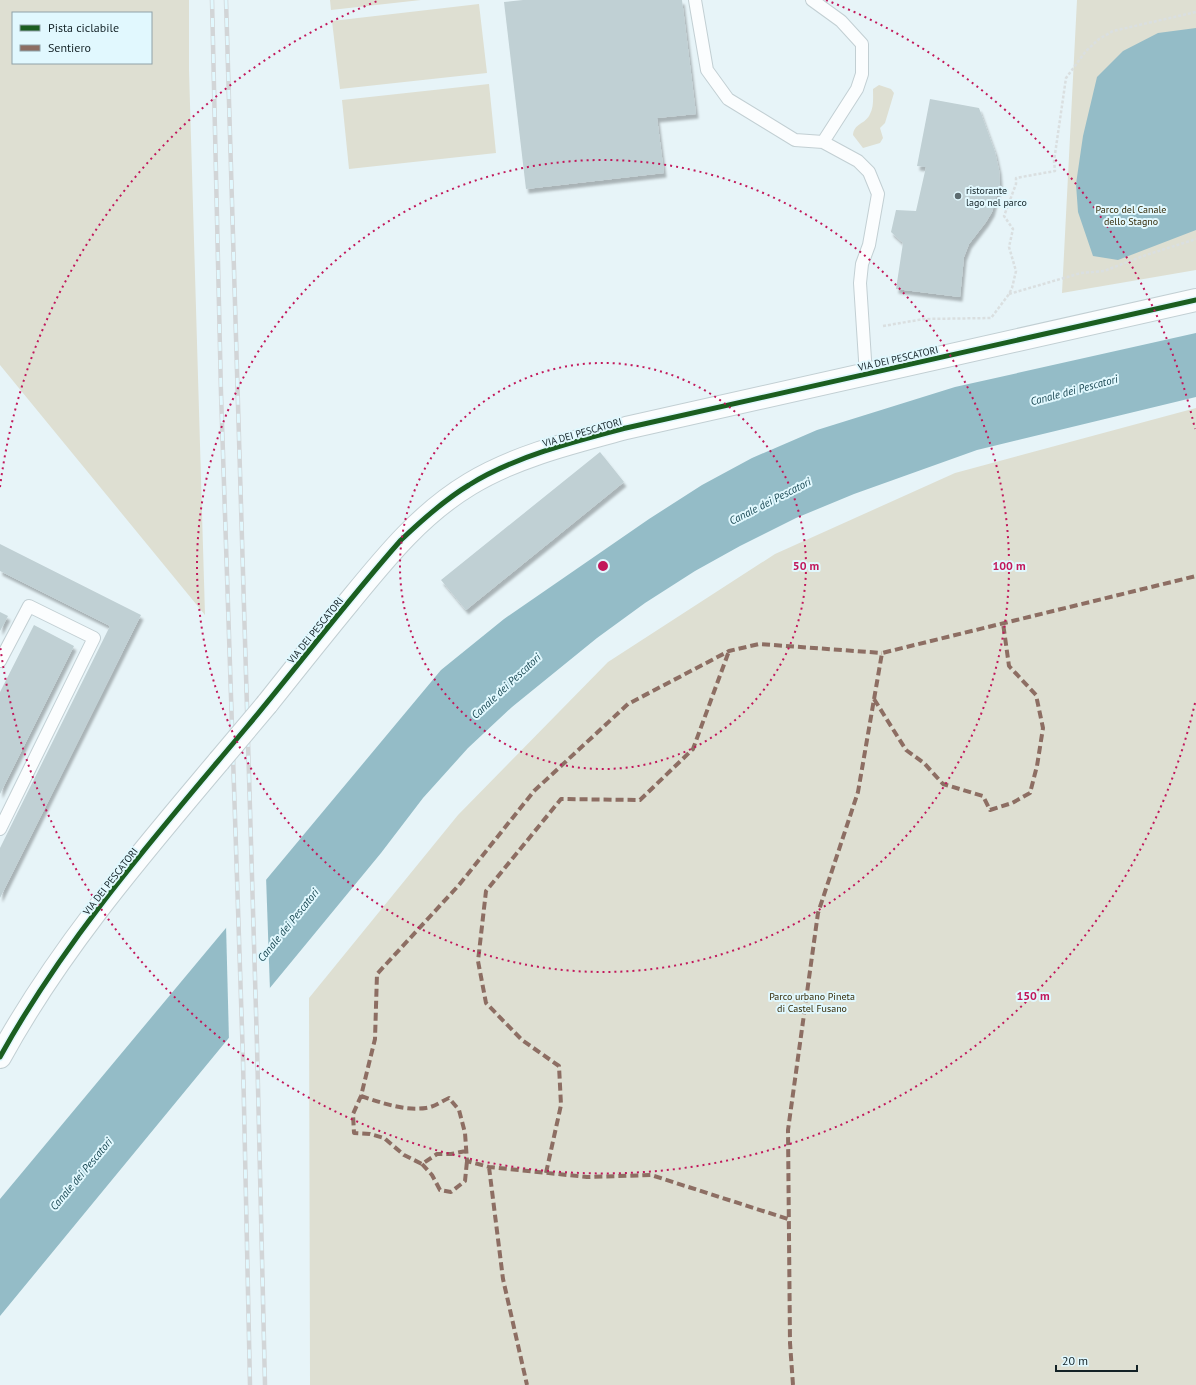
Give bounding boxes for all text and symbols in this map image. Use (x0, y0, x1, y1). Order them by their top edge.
legend (12, 12, 152, 64)
text: Pista ciclabile (48, 20, 119, 35)
text: Sentiero (48, 40, 91, 55)
place label: ristorante lago nel parco (966, 184, 1027, 209)
marker: ristorante lago nel parco (953, 191, 963, 201)
park label: Parco del Canale dello Stagno (1096, 203, 1166, 228)
street label: VIA DEI PESCATORI (856, 343, 939, 374)
water label: Canale dei Pescatori (1029, 371, 1120, 408)
street label: VIA DEI PESCATORI (540, 415, 623, 450)
water label: Canale dei Pescatori (727, 474, 814, 528)
text: 50 m (793, 558, 819, 573)
text: 100 m (992, 558, 1026, 573)
centre of rings (596, 559, 610, 573)
street label: VIA DEI PESCATORI (284, 594, 346, 667)
water label: Canale dei Pescatori (468, 649, 544, 722)
street label: VIA DEI PESCATORI (79, 845, 141, 918)
water label: Canale dei Pescatori (254, 885, 322, 964)
text: 150 m (1016, 988, 1050, 1003)
park label: Parco urbano Pineta di Castel Fusano (769, 990, 855, 1015)
water label: Canale dei Pescatori (47, 1134, 116, 1213)
scale bar (1056, 1347, 1137, 1373)
text: 20 m (1062, 1353, 1088, 1368)

